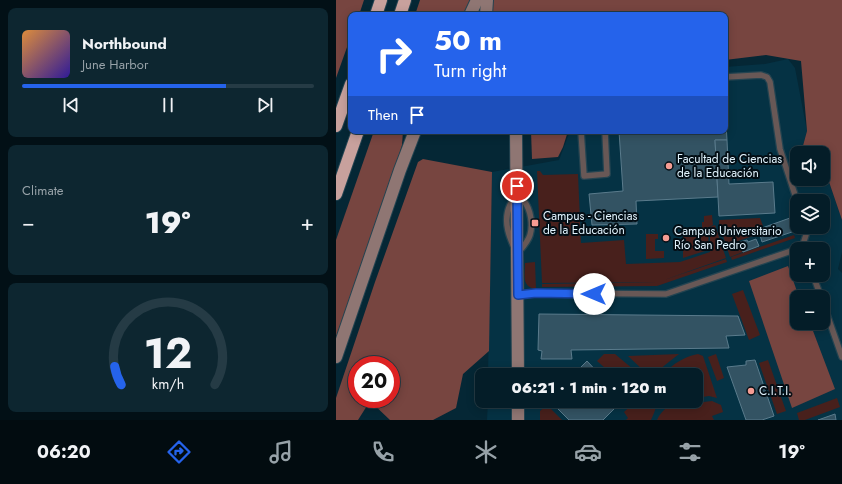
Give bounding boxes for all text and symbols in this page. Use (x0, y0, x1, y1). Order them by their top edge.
text: 50 m (434, 20, 502, 61)
icon: right (368, 28, 420, 80)
text: Northbound (82, 33, 167, 55)
text: June Harbor (82, 55, 148, 74)
text: Turn right (434, 58, 506, 84)
icon: previous (60, 94, 82, 116)
icon: pause (157, 94, 179, 116)
icon: next (254, 94, 276, 116)
text: Then (368, 104, 398, 126)
icon: arrive (406, 104, 428, 126)
map controls (790, 146, 830, 330)
button: sound (790, 146, 830, 186)
place label: Facultad de Ciencias de la Educación (677, 150, 782, 182)
marker: Facultad de Ciencias de la Educación (664, 161, 674, 171)
pin (500, 169, 534, 203)
icon: arrive (506, 175, 528, 197)
text: Climate (22, 181, 63, 200)
button: layers (790, 194, 830, 234)
text: 19° (145, 201, 191, 244)
text: − (22, 206, 35, 238)
text: + (300, 206, 314, 238)
place label: Campus - Ciencias de la Educación (543, 207, 637, 239)
marker: Campus - Ciencias de la Educación (530, 218, 540, 228)
place label: Campus Universitario Río San Pedro (674, 222, 782, 254)
marker: Campus Universitario Río San Pedro (661, 233, 671, 243)
button: + (790, 242, 830, 282)
position arrow (573, 273, 615, 315)
button: − (790, 290, 830, 330)
text: 12 (144, 323, 192, 384)
speed limit sign: 20 (348, 356, 400, 408)
text: km/h (152, 374, 184, 394)
text: 06:21 · 1 min · 120 m (512, 377, 666, 399)
place label: C.I.T.I. (759, 382, 792, 400)
marker: C.I.T.I. (746, 386, 756, 396)
icon: directions (165, 438, 193, 466)
icon: music (267, 438, 295, 466)
icon: phone (369, 438, 397, 466)
icon: climate (472, 438, 500, 466)
icon: car (574, 438, 602, 466)
icon: filters (676, 438, 704, 466)
text: 06:20 (37, 439, 91, 465)
text: 19° (778, 439, 805, 465)

